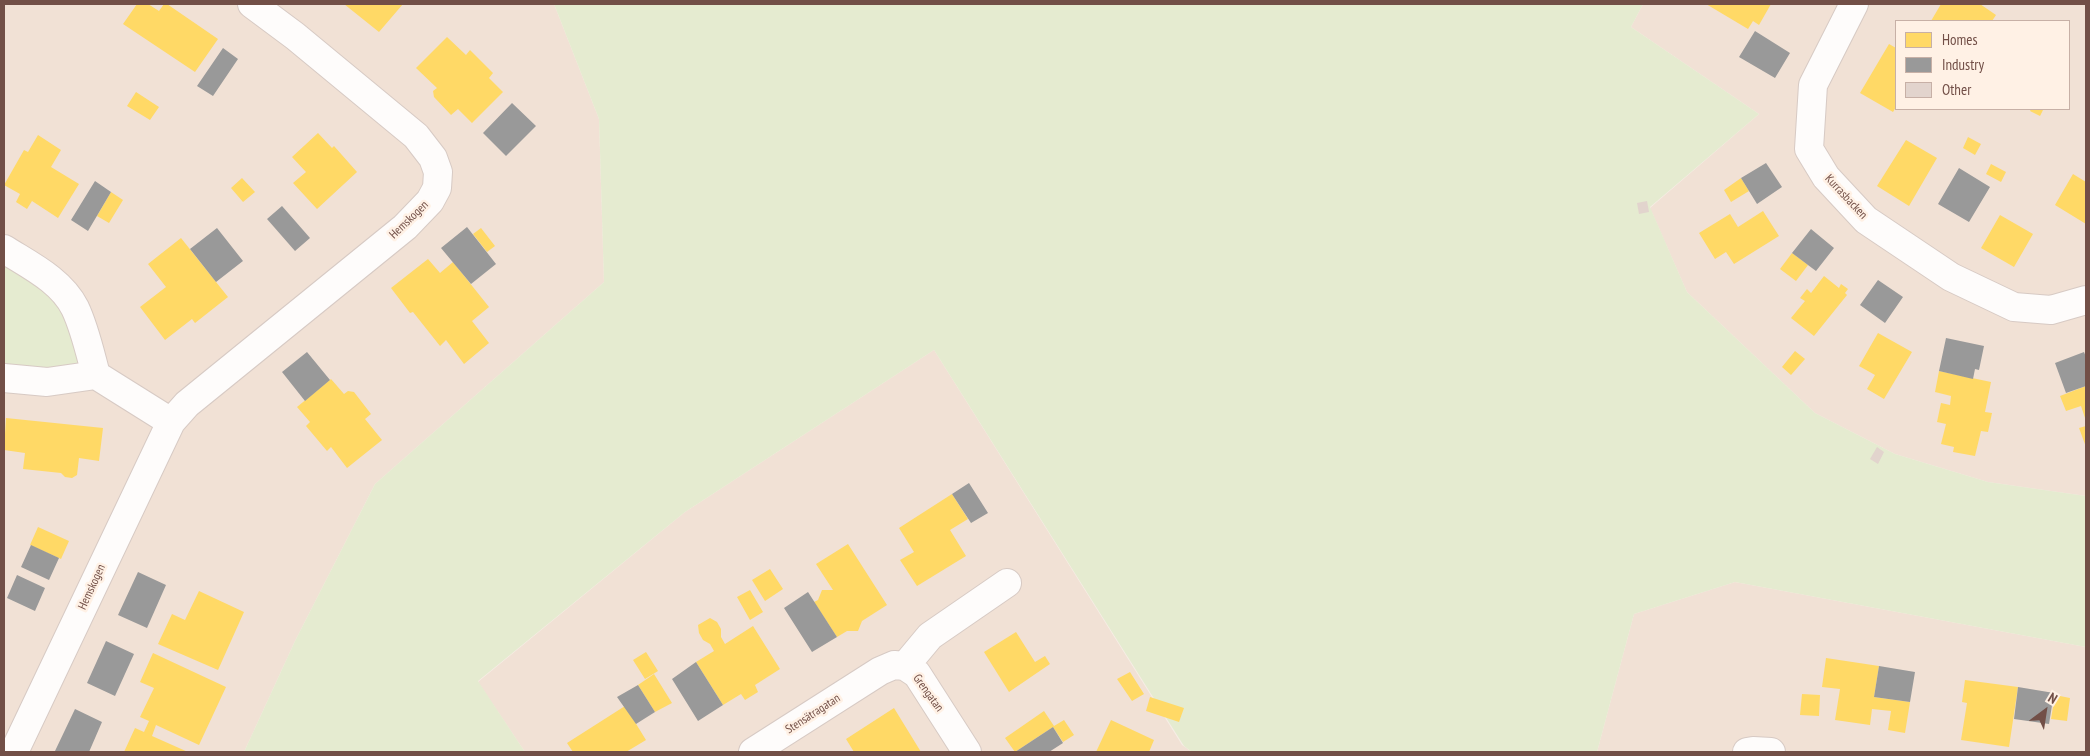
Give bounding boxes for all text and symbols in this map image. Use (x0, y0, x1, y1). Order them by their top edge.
legend (1895, 20, 2070, 110)
text: Homes (1942, 30, 1978, 49)
text: Industry (1942, 55, 1984, 74)
text: Other (1942, 80, 1971, 99)
street label: Kurrasbacken (1822, 172, 1870, 222)
street label: Hemskogen (387, 198, 431, 242)
street label: Hemskogen (75, 562, 109, 612)
street label: Grengatan (910, 671, 946, 715)
north arrow (2020, 686, 2070, 736)
text: N (2045, 688, 2061, 708)
street label: Stensätragatan (783, 691, 843, 737)

